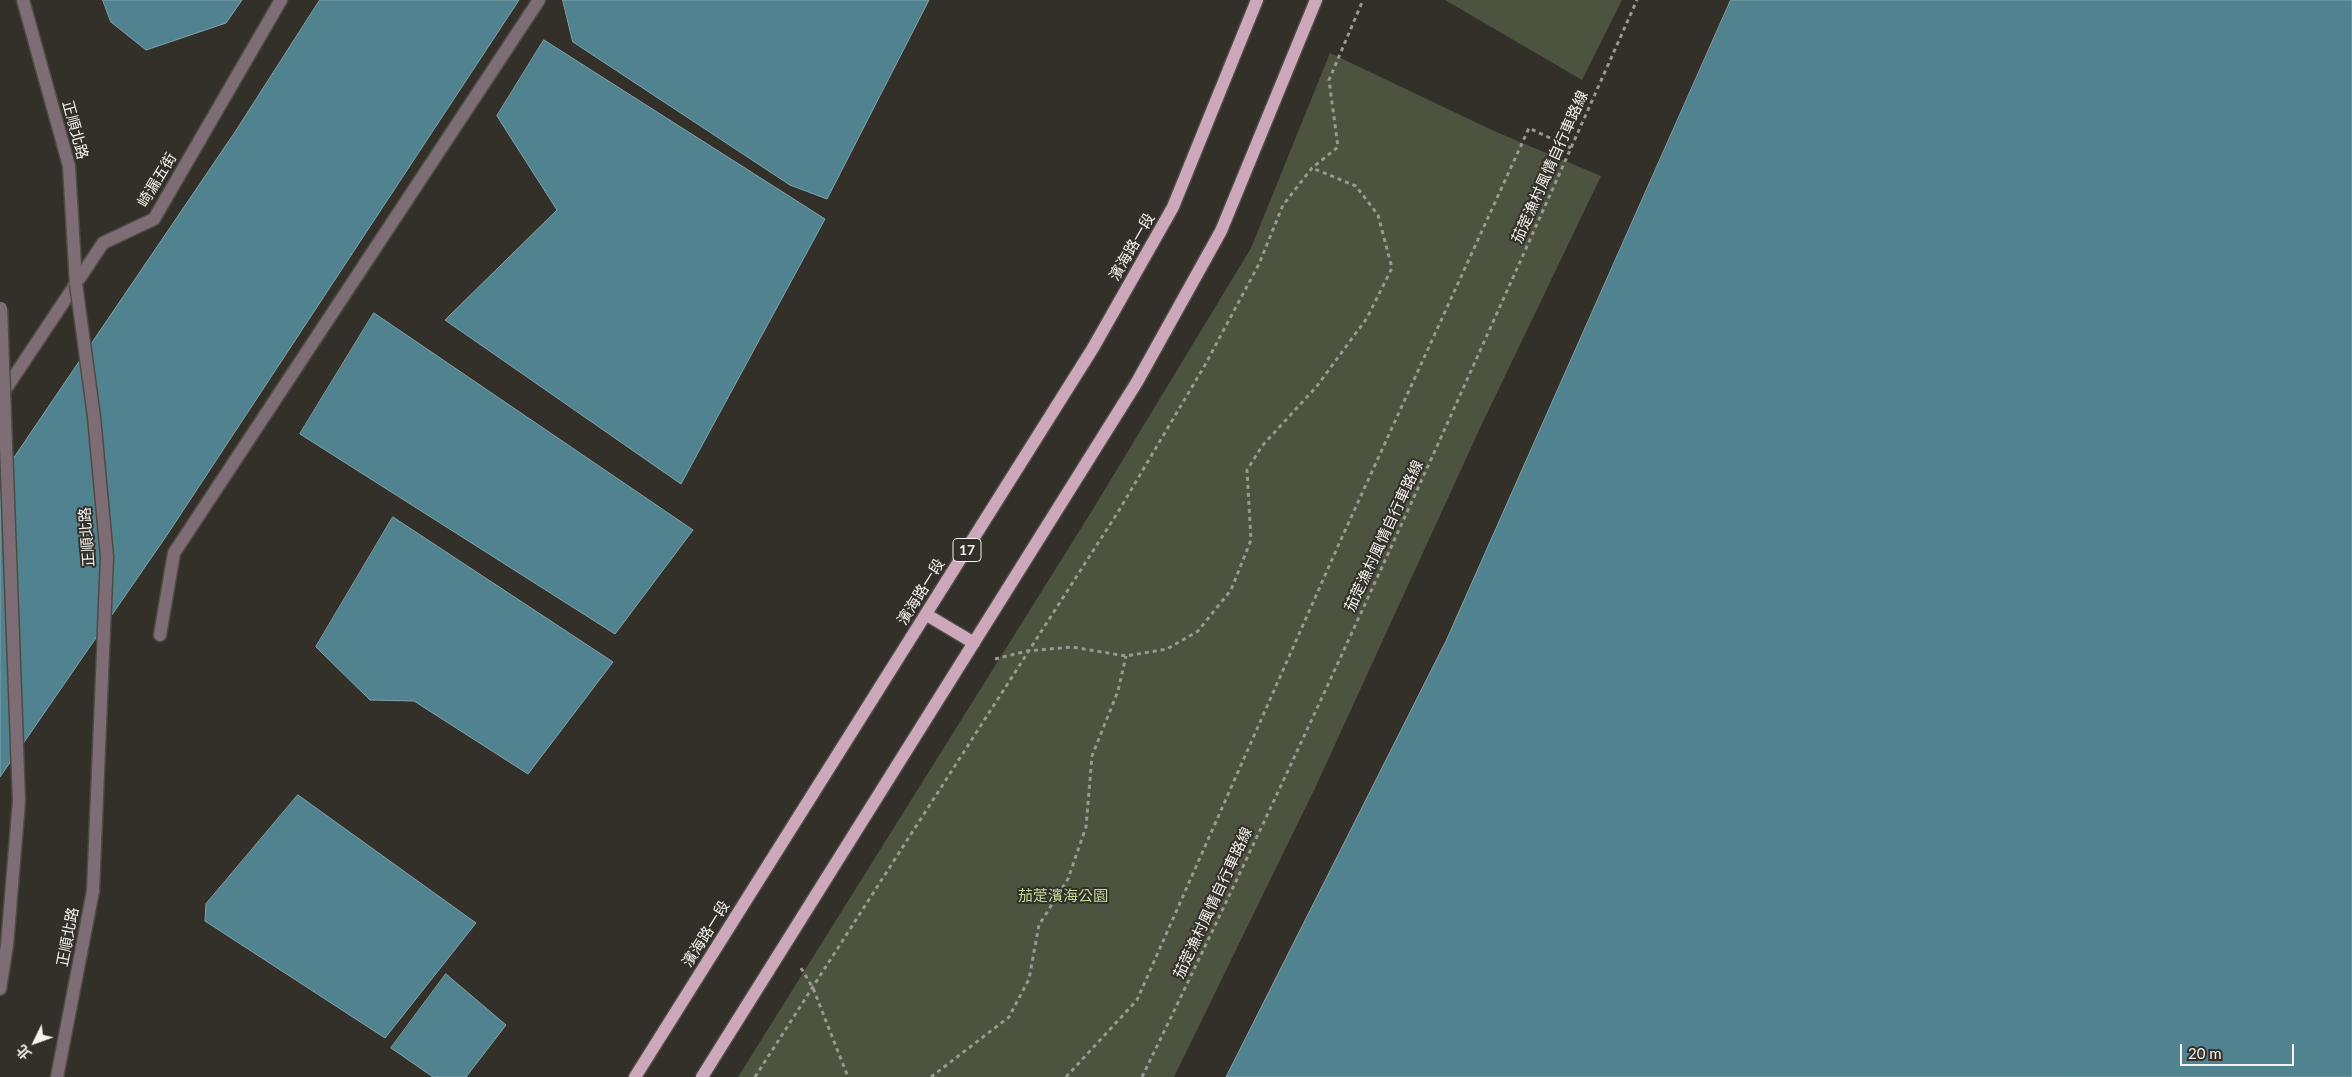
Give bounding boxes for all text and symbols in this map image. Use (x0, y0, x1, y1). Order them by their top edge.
street label: 茄萣漁村風情自行車路線 (1508, 88, 1592, 246)
street label: 正順北路 (59, 99, 91, 161)
street label: 崎漏五街 (134, 150, 180, 210)
street label: 濱海路一段 (1105, 210, 1159, 284)
street label: 茄萣漁村風情自行車路線 (1341, 457, 1427, 615)
street label: 正順北路 (76, 506, 98, 568)
road number: 17 (953, 538, 981, 562)
street label: 濱海路一段 (893, 555, 949, 629)
street label: 茄萣漁村風情自行車路線 (1170, 824, 1256, 982)
park label: 茄萣濱海公園 (1018, 887, 1108, 905)
street label: 濱海路一段 (678, 897, 734, 971)
street label: 正順北路 (53, 906, 83, 968)
north arrow (10, 1017, 60, 1067)
scale bar (2182, 1034, 2296, 1066)
text: 北 (12, 1041, 34, 1063)
text: 20 m (2188, 1044, 2222, 1062)

